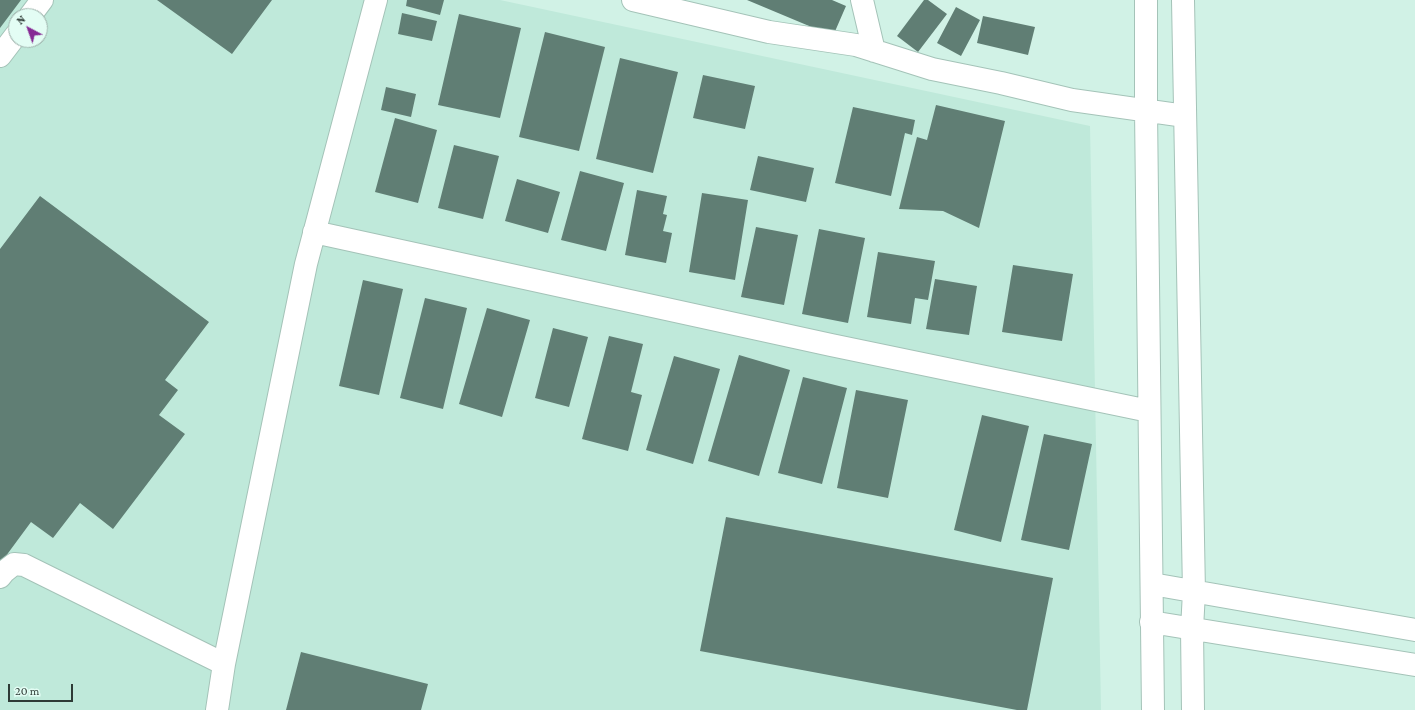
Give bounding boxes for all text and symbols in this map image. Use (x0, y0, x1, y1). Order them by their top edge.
north arrow (8, 8, 48, 48)
text: N (14, 13, 28, 27)
scale bar (10, 676, 75, 702)
text: 20 m (15, 684, 39, 698)

